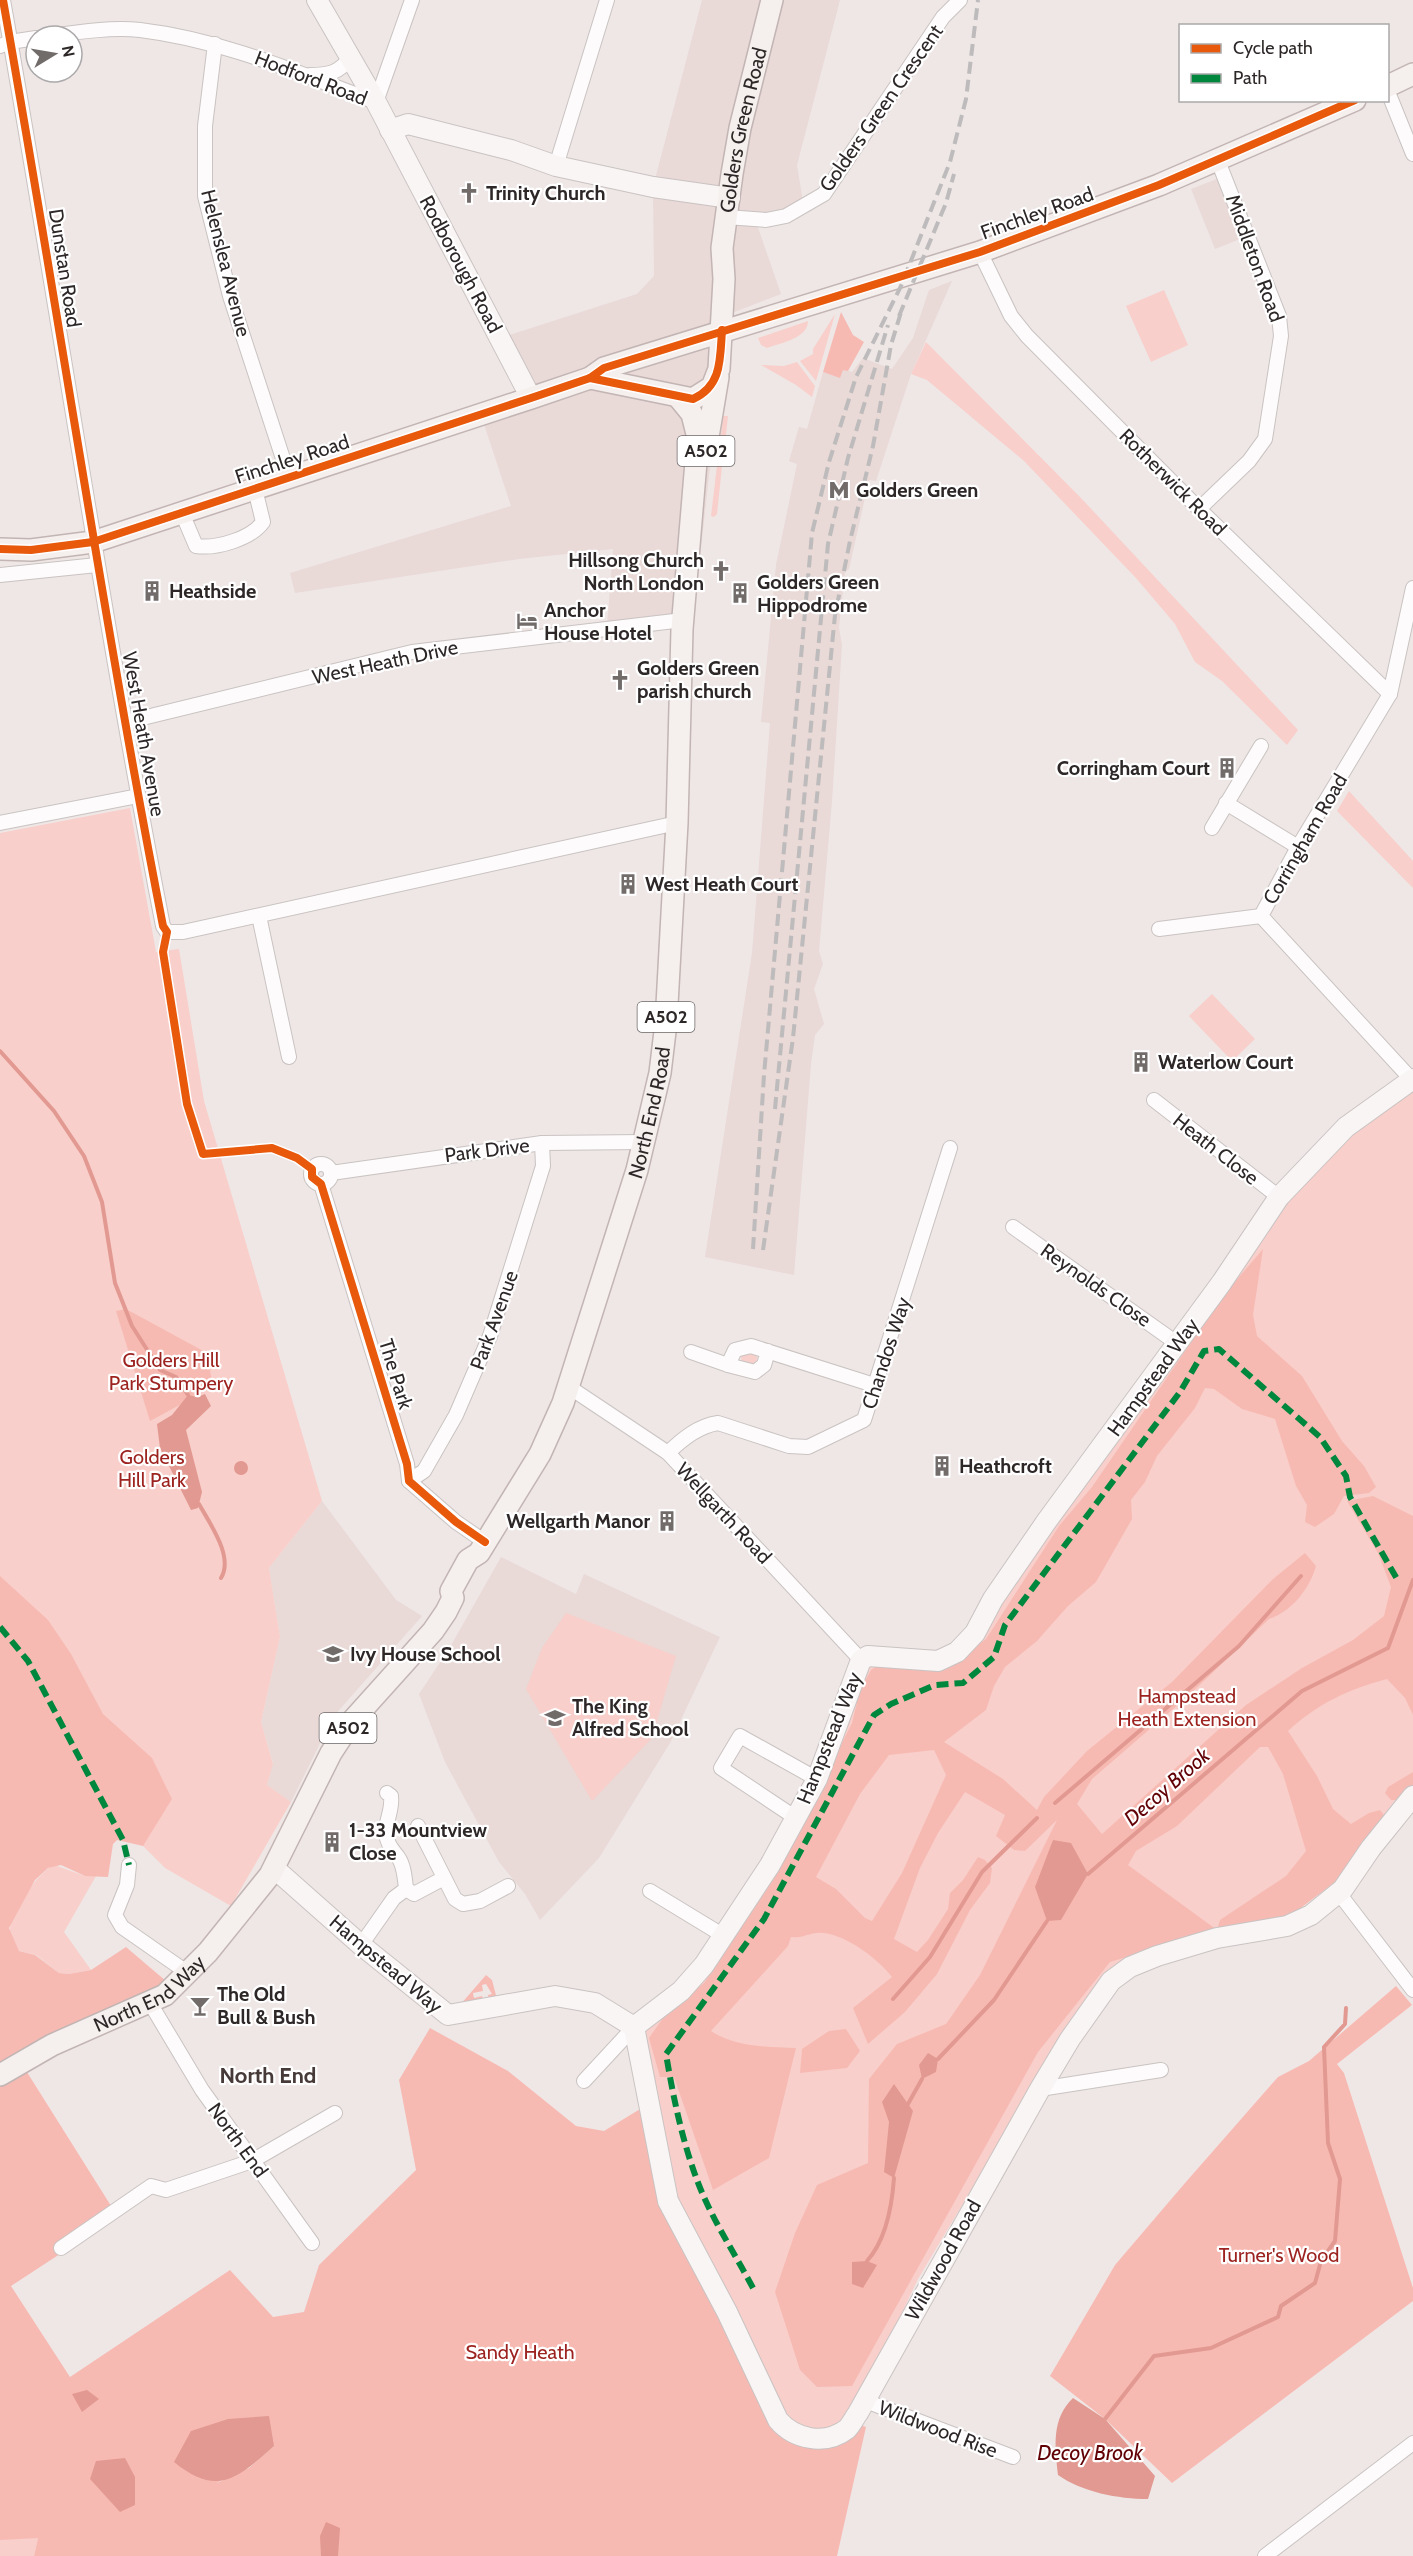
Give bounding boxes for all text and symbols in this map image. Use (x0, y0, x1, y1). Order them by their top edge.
street label: Golders Green Crescent (814, 20, 948, 196)
north arrow (24, 24, 84, 84)
legend (1179, 24, 1389, 102)
text: Cycle path (1233, 37, 1313, 59)
text: N (58, 44, 79, 59)
street label: Golders Green Road (715, 45, 772, 214)
street label: Hodford Road (251, 46, 371, 110)
text: Path (1233, 67, 1267, 89)
church icon: Trinity Church (457, 181, 481, 205)
place label: Trinity Church (486, 181, 605, 205)
street label: Finchley Road (977, 181, 1097, 245)
street label: Helenslea Avenue (196, 187, 256, 339)
street label: Rodborough Road (415, 191, 507, 337)
street label: Middleton Road (1221, 191, 1289, 325)
street label: Dunstan Road (44, 207, 86, 329)
street label: Rotherwick Road (1115, 424, 1231, 540)
street label: Finchley Road (232, 429, 352, 489)
road number: A502 (678, 436, 734, 466)
metro station icon: Golders Green (827, 478, 851, 502)
place label: Golders Green (856, 478, 978, 502)
place label: Hillsong Church North London (568, 548, 704, 595)
church icon: Hillsong Church North London (709, 559, 733, 583)
place label: Golders Green Hippodrome (757, 570, 879, 617)
building icon: Heathside (140, 579, 164, 603)
place label: Heathside (169, 579, 256, 603)
building icon: Golders Green Hippodrome (728, 581, 752, 605)
place label: Anchor House Hotel (544, 598, 652, 645)
hotel icon: Anchor House Hotel (515, 609, 539, 633)
street label: West Heath Drive (310, 635, 460, 689)
street label: West Heath Avenue (118, 650, 170, 818)
place label: Golders Green parish church (637, 656, 759, 703)
church icon: Golders Green parish church (608, 668, 632, 692)
place label: Corringham Court (1057, 756, 1210, 780)
building icon: Corringham Court (1215, 756, 1239, 780)
street label: Corringham Road (1258, 769, 1352, 909)
building icon: West Heath Court (616, 872, 640, 896)
place label: West Heath Court (645, 872, 798, 896)
road number: A502 (638, 1002, 694, 1032)
street label: North End Road (623, 1045, 675, 1181)
building icon: Waterlow Court (1129, 1050, 1153, 1074)
place label: Waterlow Court (1158, 1050, 1294, 1074)
street label: Heath Close (1168, 1108, 1264, 1190)
street label: Park Drive (443, 1133, 531, 1167)
street label: Reynolds Close (1036, 1238, 1156, 1332)
street label: Park Avenue (465, 1267, 523, 1373)
street label: Chandos Way (857, 1294, 915, 1412)
street label: Hampstead Way (1102, 1313, 1204, 1441)
street label: The Park (374, 1336, 418, 1412)
park label: Golders Hill Park Stumpery (109, 1348, 233, 1395)
park label: Golders Hill Park (118, 1445, 186, 1492)
building icon: Heathcroft (930, 1454, 954, 1478)
place label: Heathcroft (959, 1454, 1052, 1478)
street label: Wellgarth Road (671, 1458, 777, 1568)
place label: Wellgarth Manor (506, 1509, 650, 1533)
building icon: Wellgarth Manor (655, 1509, 679, 1533)
school or university icon: Ivy House School (321, 1642, 345, 1666)
place label: Ivy House School (350, 1642, 500, 1666)
street label: Hampstead Way (792, 1669, 866, 1807)
park label: Hampstead Heath Extension (1118, 1684, 1256, 1731)
place label: The King Alfred School (572, 1694, 689, 1741)
school or university icon: The King Alfred School (543, 1706, 567, 1730)
road number: A502 (320, 1713, 376, 1743)
water label: Decoy Brook (1119, 1742, 1215, 1831)
place label: 1-33 Mountview Close (349, 1818, 487, 1865)
building icon: 1-33 Mountview Close (320, 1830, 344, 1854)
street label: Hampstead Way (325, 1910, 447, 2018)
street label: North End Way (90, 1950, 210, 2037)
place label: The Old Bull & Bush (217, 1982, 315, 2029)
bar icon: The Old Bull & Bush (188, 1994, 212, 2018)
district label: North End (220, 2062, 316, 2089)
street label: North End (203, 2098, 273, 2182)
street label: Wildwood Road (900, 2196, 986, 2324)
park label: Turner's Wood (1219, 2243, 1339, 2267)
park label: Sandy Heath (465, 2340, 575, 2364)
street label: Wildwood Rise (875, 2395, 1001, 2463)
water label: Decoy Brook (1037, 2440, 1144, 2465)

